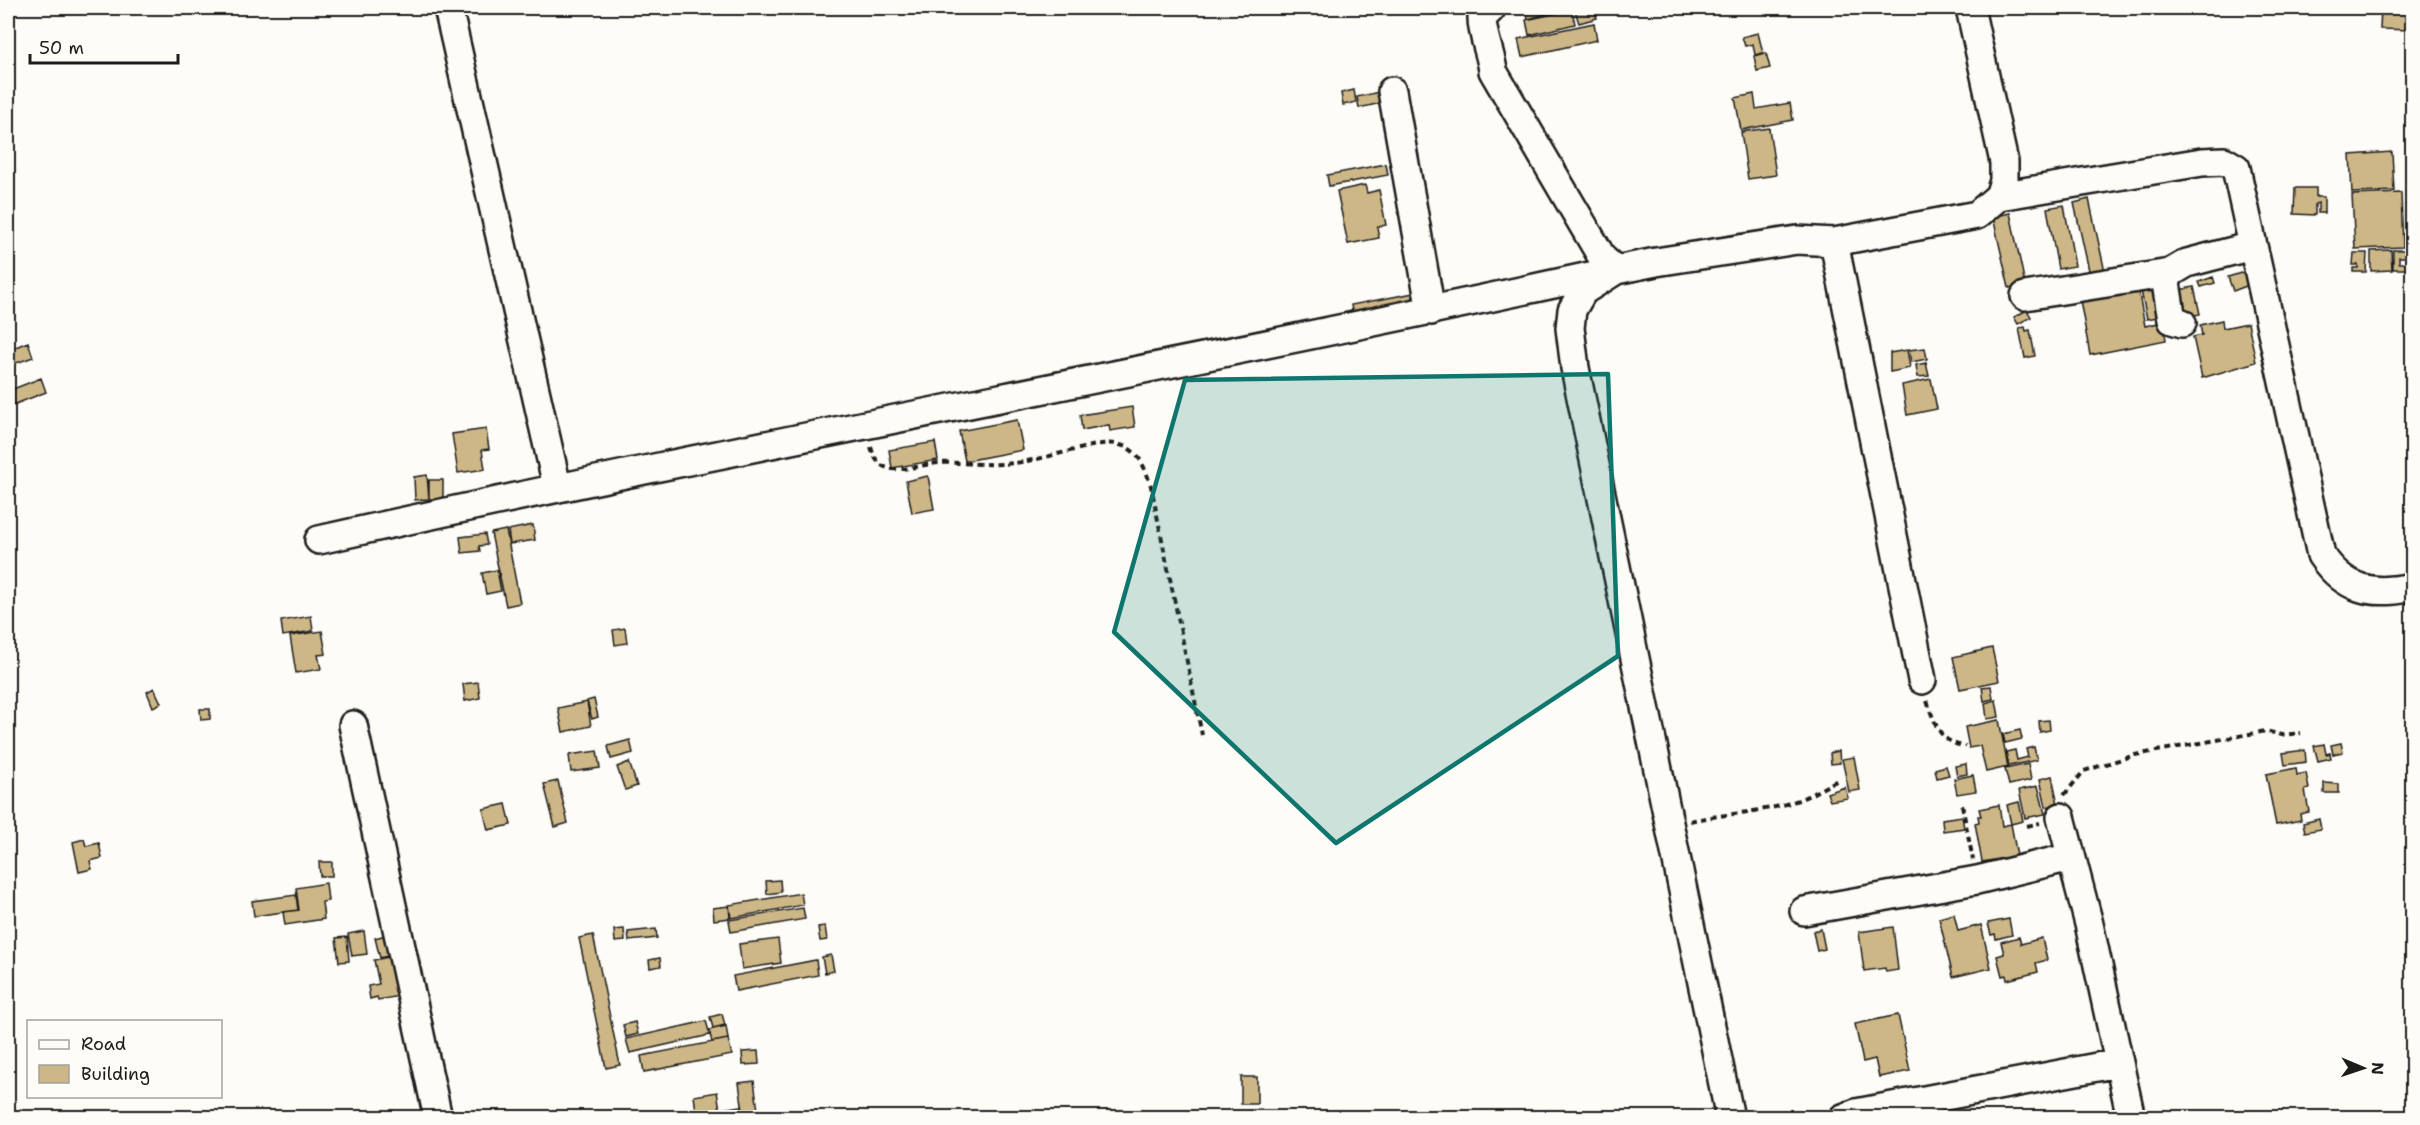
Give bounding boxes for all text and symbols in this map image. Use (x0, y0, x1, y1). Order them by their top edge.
scale bar (30, 27, 178, 65)
text: 50 m (39, 36, 84, 60)
legend (27, 1020, 222, 1098)
text: Road (81, 1032, 126, 1056)
north arrow (2333, 1038, 2393, 1098)
text: Building (81, 1062, 150, 1086)
text: N (2367, 1062, 2388, 1075)

